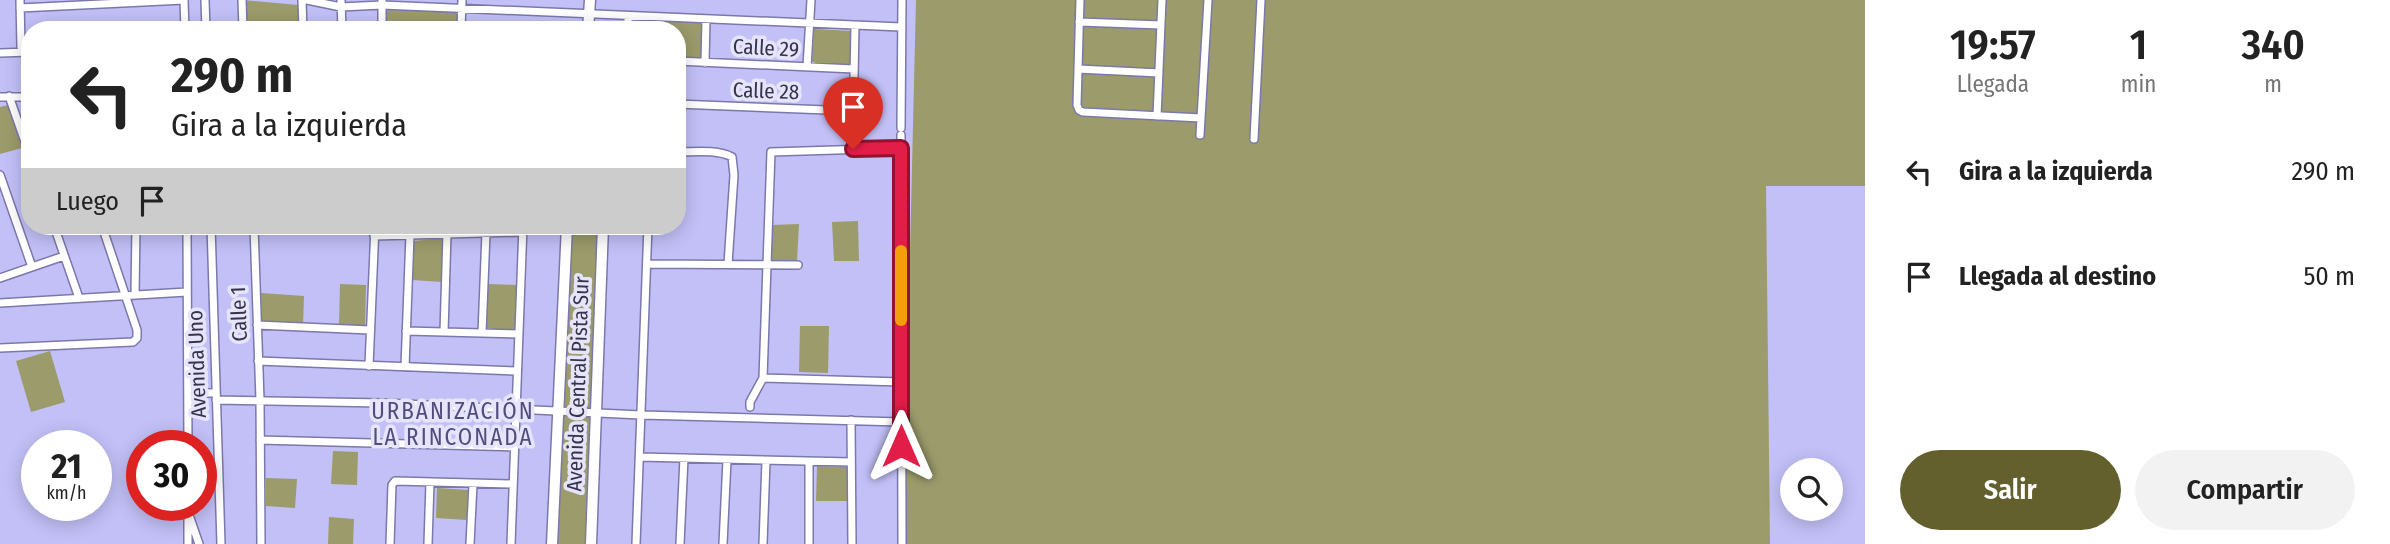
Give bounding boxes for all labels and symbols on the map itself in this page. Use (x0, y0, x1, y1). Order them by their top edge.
street label: Calle 29 (732, 33, 800, 63)
street label: Calle 28 (732, 77, 800, 105)
pin (823, 77, 883, 149)
street label: Avenida Central Pista Sur (561, 275, 595, 492)
street label: Calle 1 (225, 286, 253, 342)
street label: Avenida Uno (182, 310, 212, 418)
district label: URBANIZACIÓN LA RINCONADA (371, 397, 535, 451)
position arrow (864, 409, 938, 483)
speed limit sign: 30 (126, 430, 217, 521)

